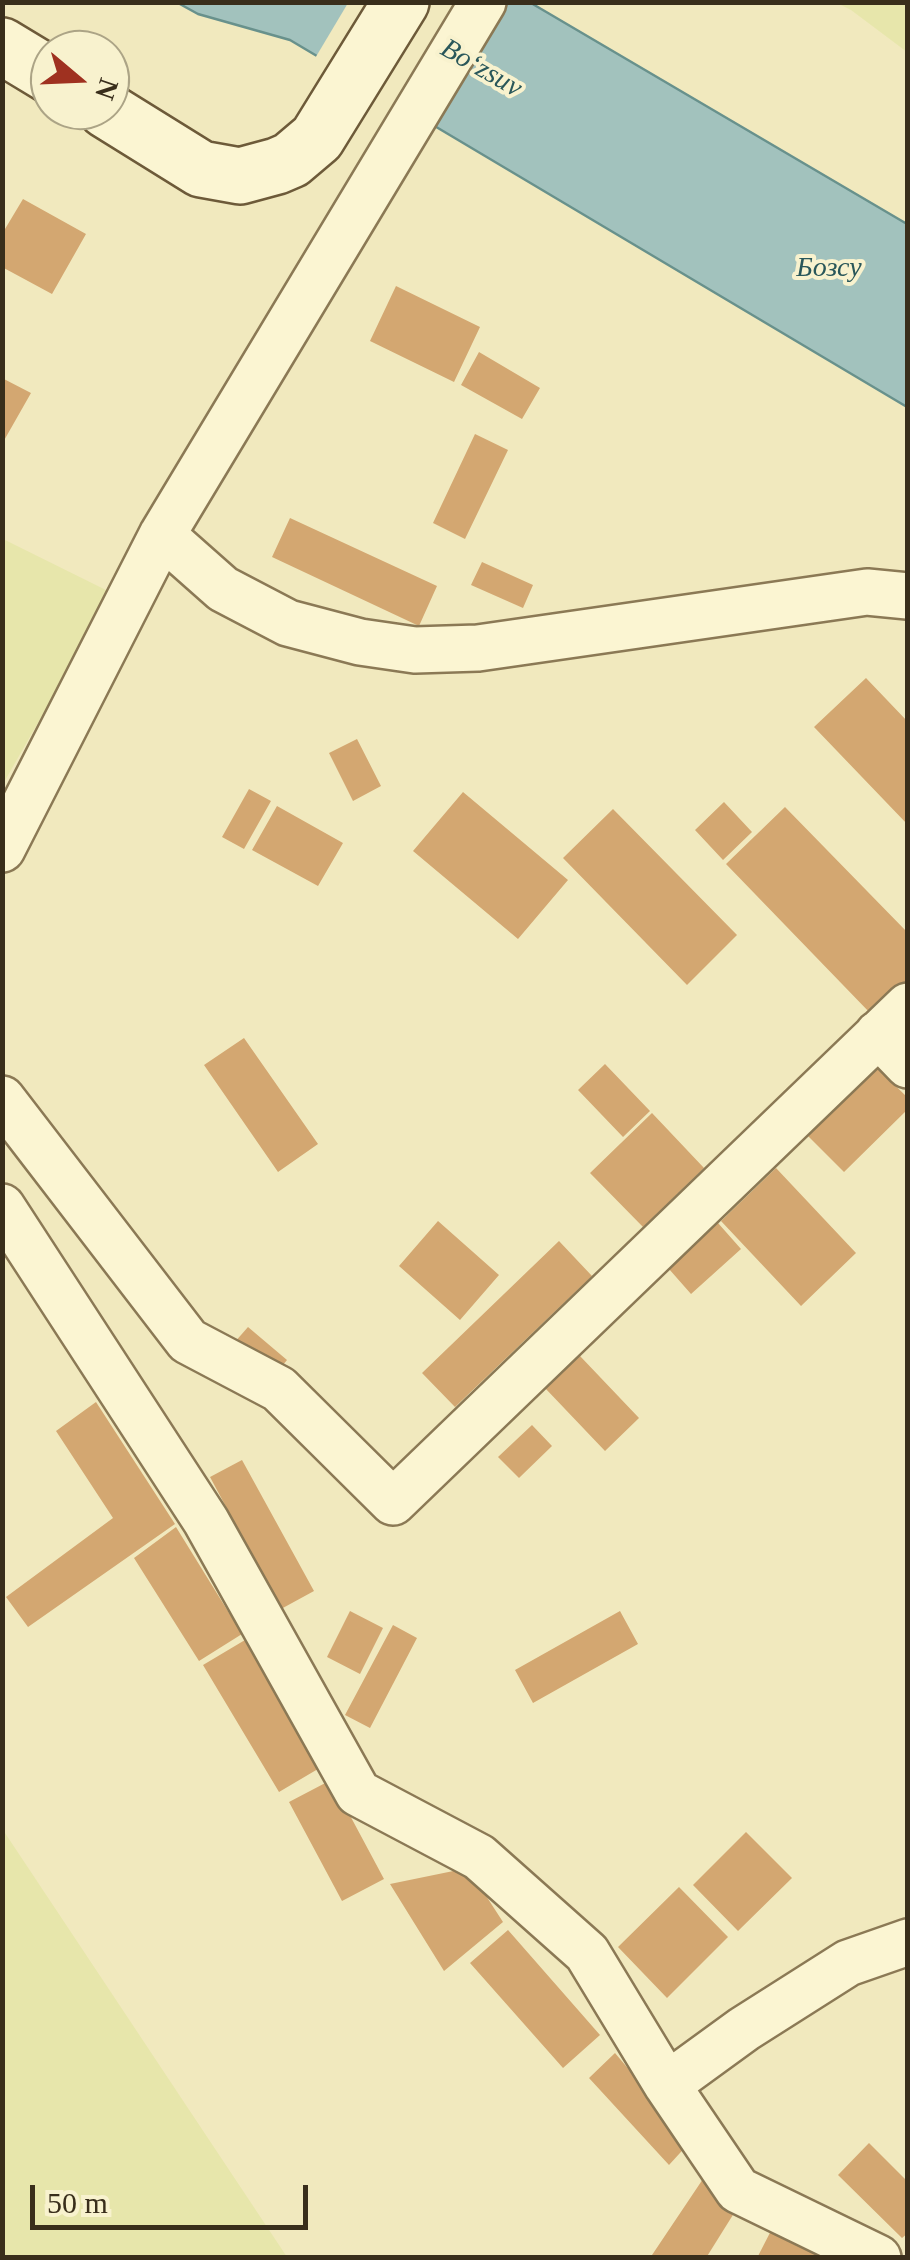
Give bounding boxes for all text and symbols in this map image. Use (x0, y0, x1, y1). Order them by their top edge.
north arrow (30, 30, 130, 130)
water label: Boʻzsuv (434, 32, 528, 106)
text: N (89, 75, 125, 104)
water label: Бозсу (796, 252, 862, 286)
scale bar (35, 2165, 312, 2227)
text: 50 m (47, 2186, 108, 2219)

